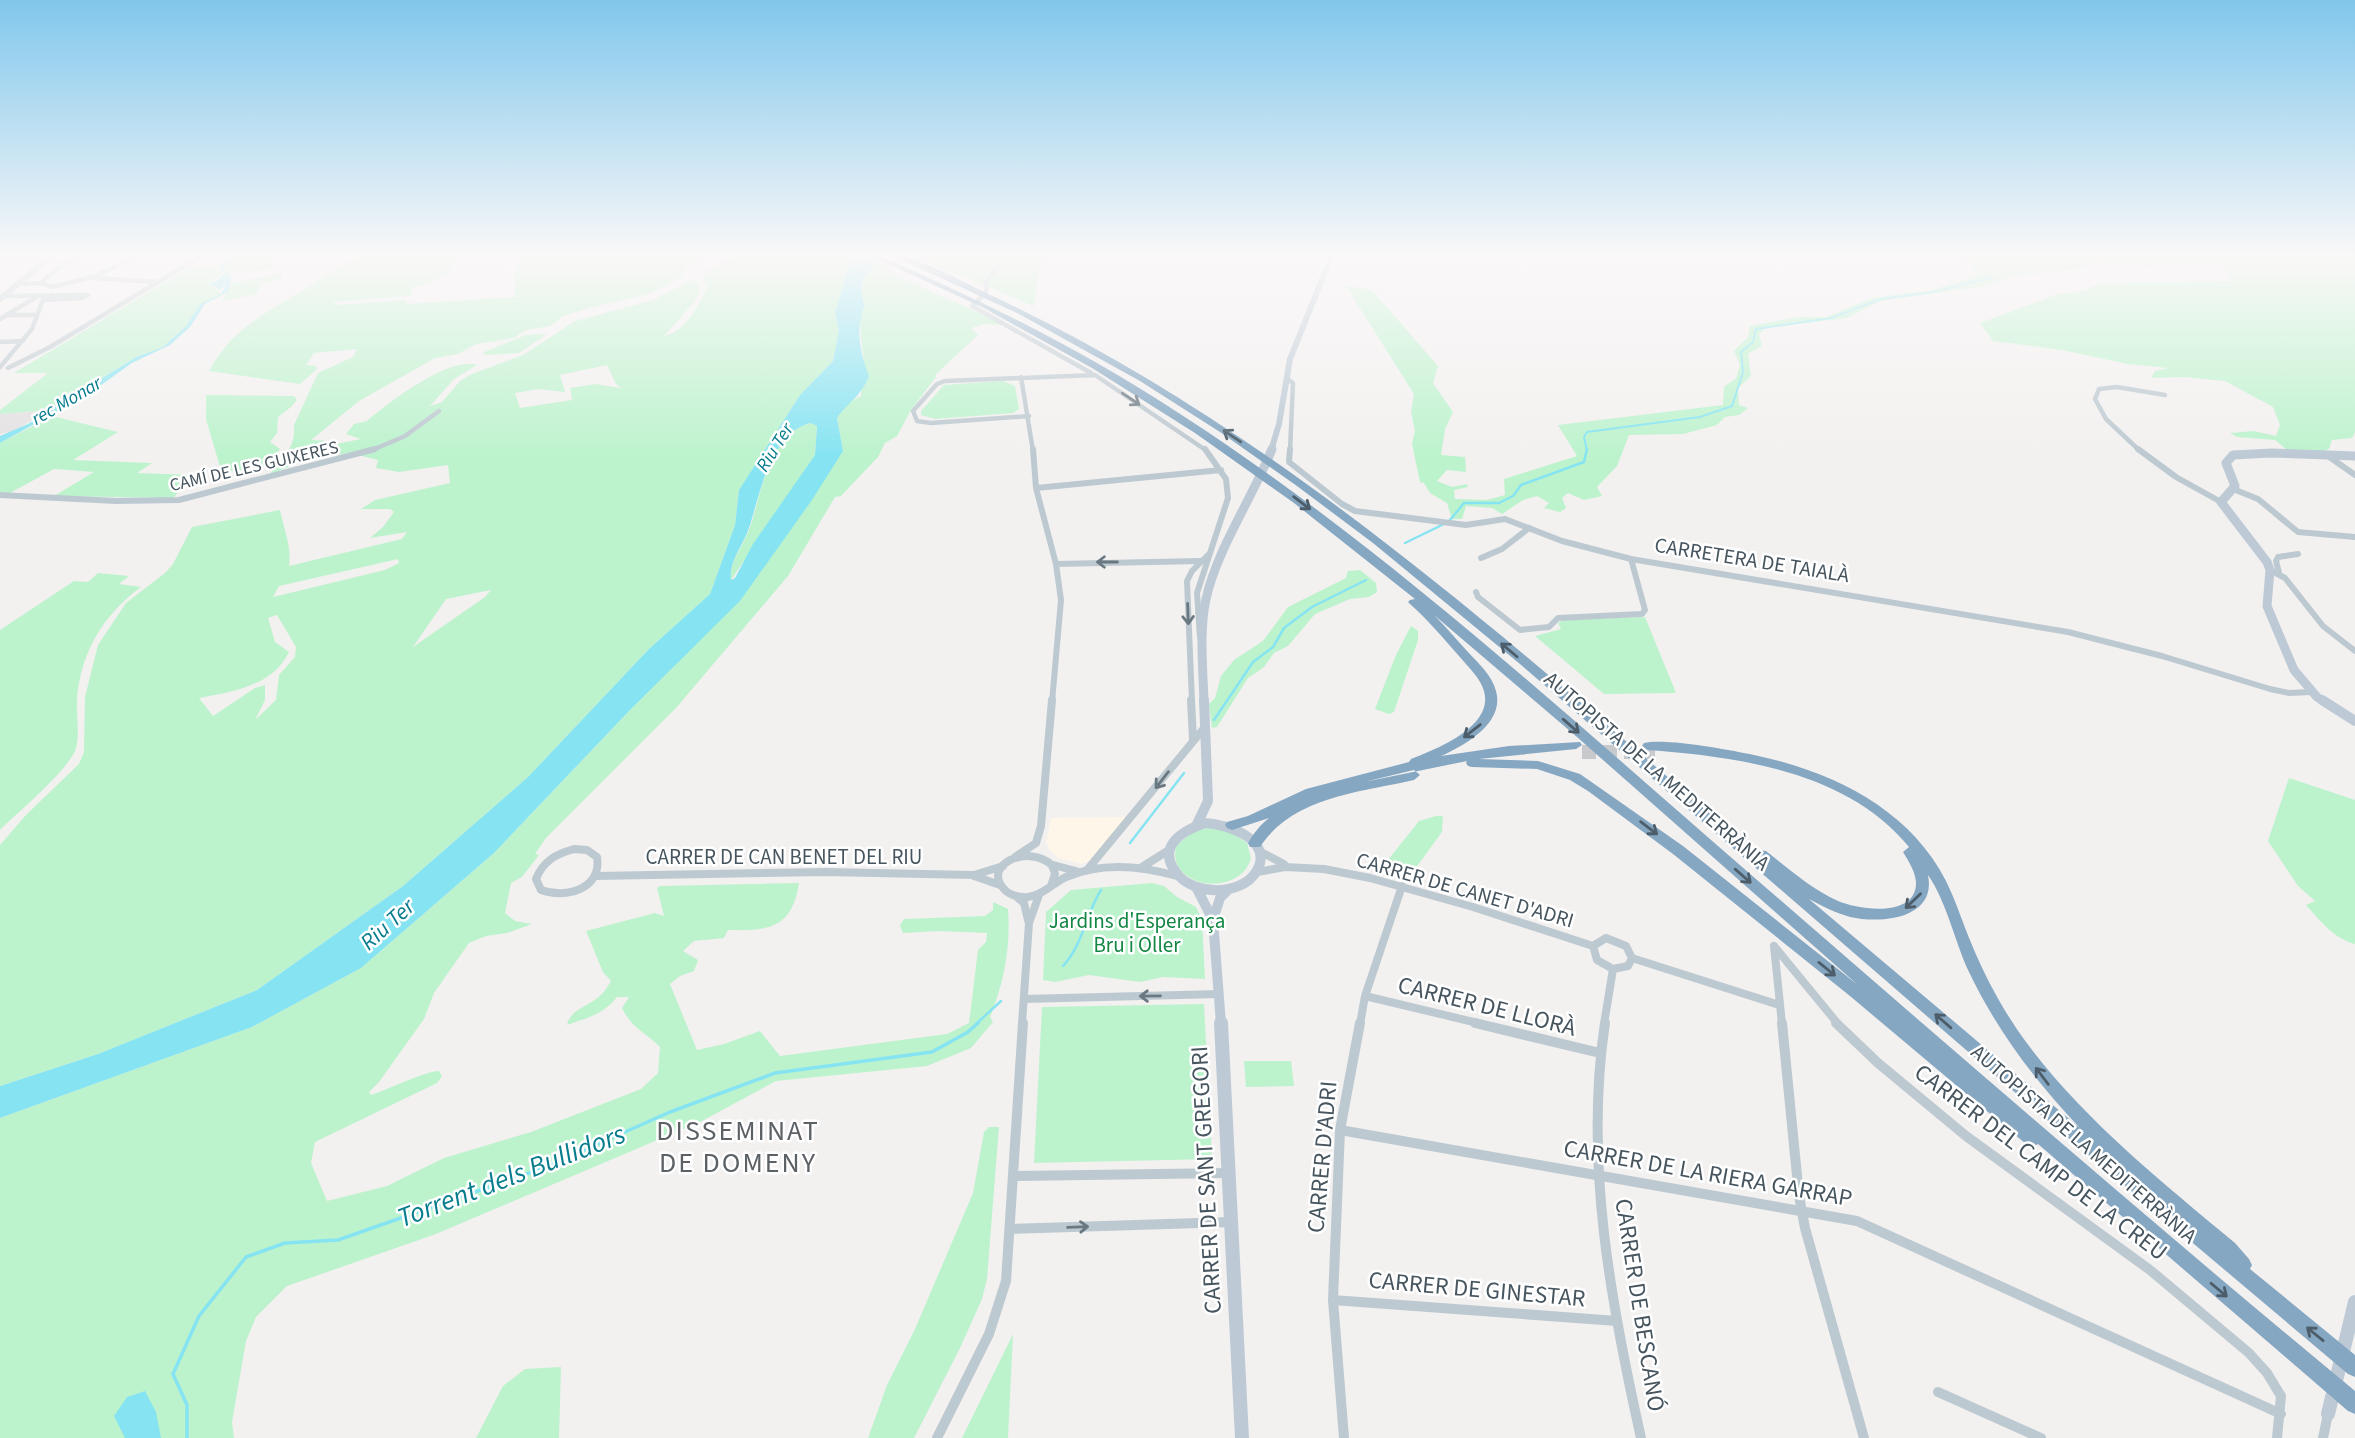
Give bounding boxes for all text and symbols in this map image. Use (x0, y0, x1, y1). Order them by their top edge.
water label: rec Monar (27, 370, 108, 432)
one-way arrow (1121, 392, 1141, 406)
water label: Riu Ter (750, 417, 801, 477)
one-way arrow (1223, 429, 1243, 443)
street label: CAMÍ DE LES GUIXERES (167, 435, 341, 498)
one-way arrow (1292, 496, 1311, 511)
street label: CARRETERA DE TAIALÀ (1652, 530, 1852, 590)
one-way arrow (1096, 555, 1119, 569)
one-way arrow (1182, 602, 1195, 625)
one-way arrow (1501, 642, 1519, 658)
street label: AUTOPISTA DE LA MEDITERRÀNIA (1538, 664, 1777, 878)
one-way arrow (1562, 718, 1580, 734)
one-way arrow (1464, 723, 1482, 738)
one-way arrow (1154, 770, 1169, 788)
one-way arrow (1639, 821, 1657, 836)
street label: CARRER DE CAN BENET DEL RIU (646, 842, 922, 872)
street label: CARRER DE CANET D'ADRI (1353, 845, 1577, 935)
one-way arrow (1734, 868, 1752, 884)
water label: Riu Ter (353, 890, 423, 958)
one-way arrow (1904, 892, 1922, 909)
park label: Jardins d'Esperança Bru i Oller (1049, 906, 1225, 960)
one-way arrow (1817, 962, 1836, 977)
street label: CARRER DE LLORÀ (1394, 967, 1580, 1046)
one-way arrow (1139, 989, 1162, 1002)
one-way arrow (1934, 1013, 1952, 1029)
street label: AUTOPISTA DE LA MEDITERRÀNIA (1965, 1037, 2204, 1251)
street label: CARRER DE SANT GREGORI (1182, 1045, 1231, 1315)
street label: CARRER DEL CAMP DE LA CREU (1907, 1055, 2175, 1269)
one-way arrow (2035, 1068, 2050, 1086)
street label: CARRER D'ADRI (1298, 1080, 1347, 1234)
district label: DISSEMINAT DE DOMENY (656, 1111, 820, 1183)
water label: Torrent dels Bullidors (391, 1114, 631, 1238)
street label: CARRER DE LA RIERA GARRAP (1561, 1131, 1855, 1216)
street label: CARRER DE BESCANÓ (1605, 1196, 1674, 1414)
one-way arrow (1066, 1220, 1089, 1234)
street label: CARRER DE GINESTAR (1367, 1263, 1587, 1316)
one-way arrow (2210, 1282, 2228, 1298)
one-way arrow (2307, 1327, 2325, 1342)

